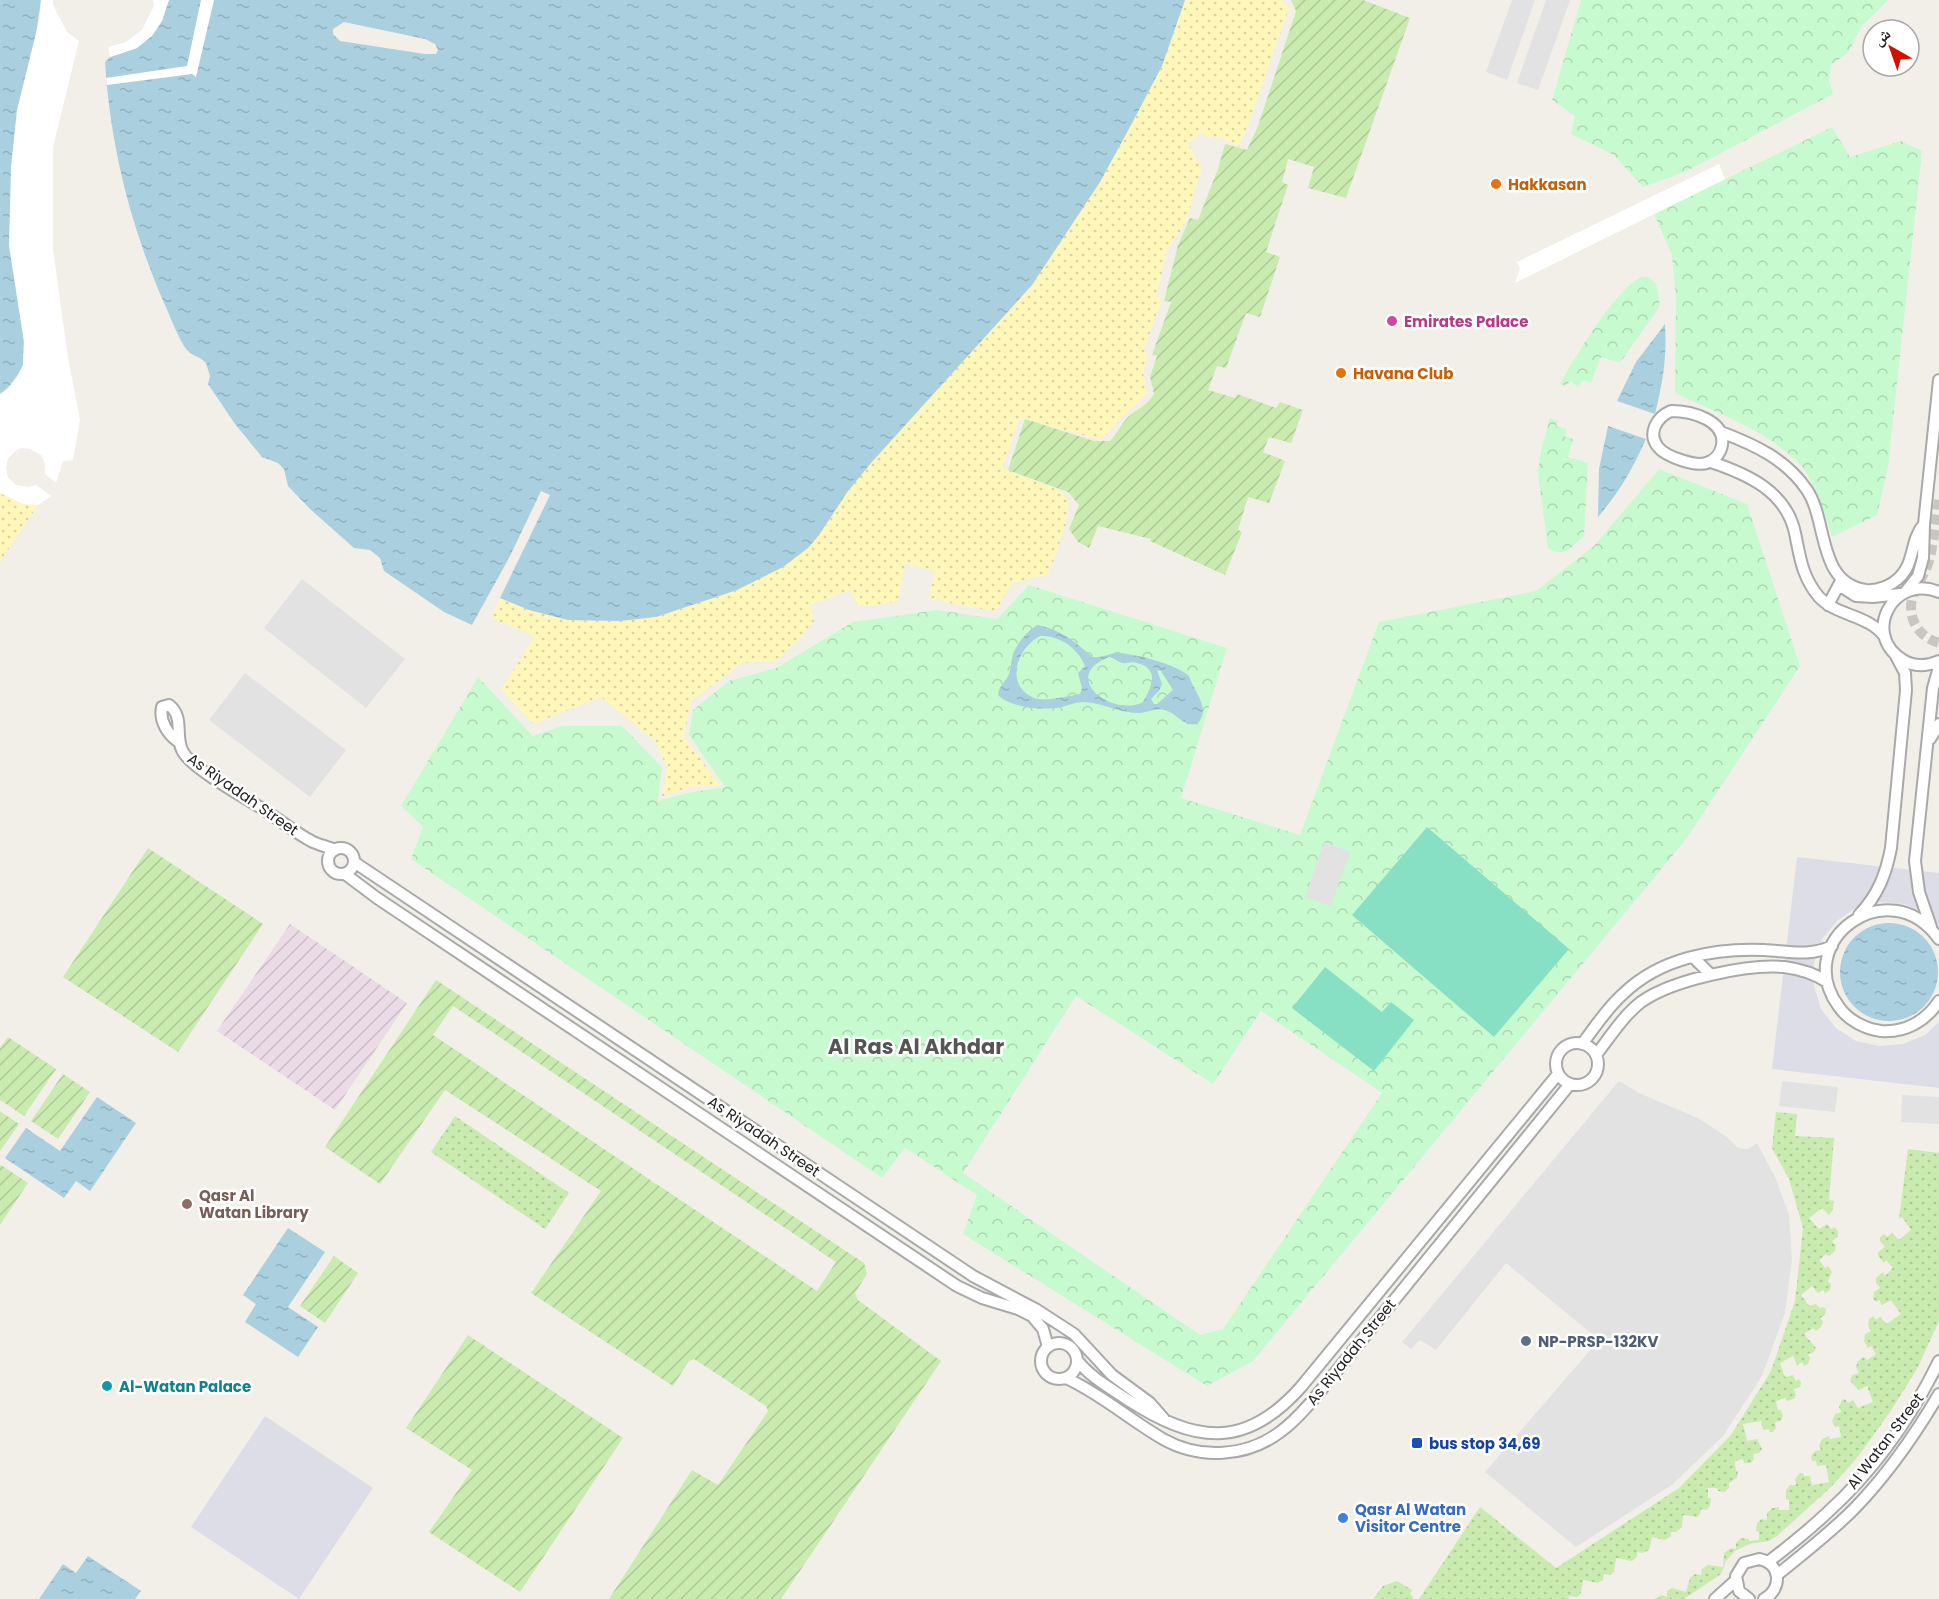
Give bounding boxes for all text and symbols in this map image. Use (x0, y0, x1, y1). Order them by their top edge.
north arrow (1861, 18, 1921, 78)
text: ش (1868, 23, 1896, 51)
place label: Hakkasan (1508, 174, 1587, 195)
marker: Hakkasan (1489, 177, 1503, 191)
place label: Emirates Palace (1404, 311, 1528, 332)
marker: Emirates Palace (1385, 314, 1399, 328)
place label: Havana Club (1353, 363, 1453, 384)
marker: Havana Club (1334, 366, 1348, 380)
street label: As Riyadah Street (183, 748, 303, 840)
district label: Al Ras Al Akhdar (828, 1032, 1004, 1061)
street label: As Riyadah Street (704, 1091, 824, 1181)
place label: Qasr Al Watan Library (199, 1185, 309, 1223)
marker: Qasr Al Watan Library (180, 1197, 194, 1211)
street label: As Riyadah Street (1302, 1294, 1400, 1410)
place label: NP-PRSP-132KV (1538, 1331, 1659, 1352)
marker: NP-PRSP-132KV (1519, 1334, 1533, 1348)
place label: Al-Watan Palace (119, 1376, 251, 1397)
marker: Al-Watan Palace (100, 1379, 114, 1393)
street label: Al Watan Street (1842, 1388, 1928, 1494)
place label: bus stop 34,69 (1429, 1433, 1541, 1454)
marker: bus stop 34,69 (1410, 1436, 1424, 1450)
place label: Qasr Al Watan Visitor Centre (1355, 1499, 1466, 1537)
marker: Qasr Al Watan Visitor Centre (1336, 1511, 1350, 1525)

